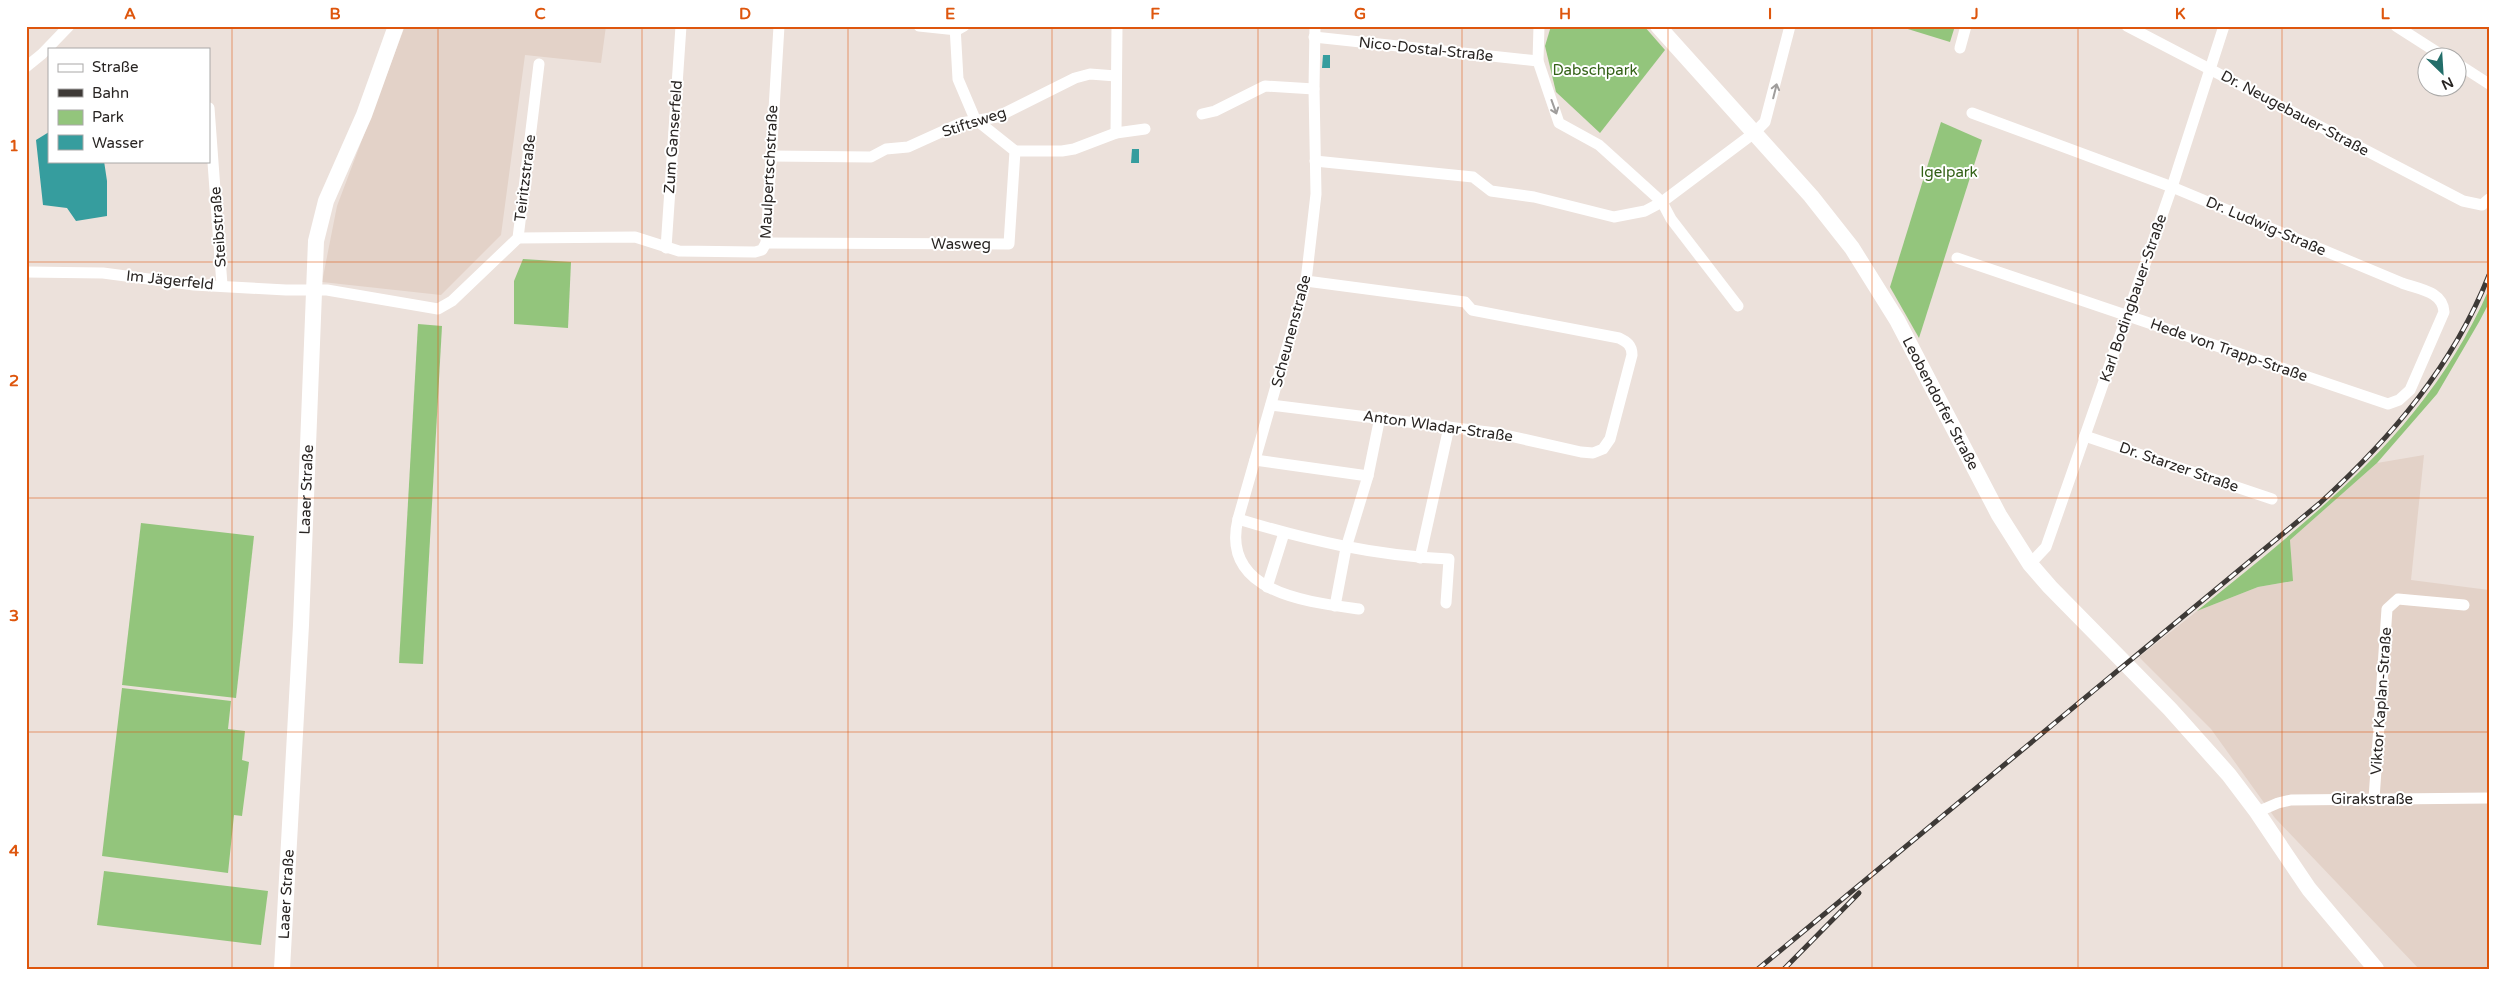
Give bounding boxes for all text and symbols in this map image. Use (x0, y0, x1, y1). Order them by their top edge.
text: A (124, 4, 136, 24)
text: B (329, 4, 341, 24)
text: C (534, 4, 546, 24)
text: D (739, 4, 751, 24)
text: E (945, 4, 955, 24)
text: F (1150, 4, 1160, 24)
text: G (1354, 4, 1366, 24)
text: H (1559, 4, 1571, 24)
text: I (1768, 4, 1772, 24)
text: J (1970, 4, 1979, 24)
text: K (2175, 4, 2186, 24)
text: L (2380, 4, 2390, 24)
street label: Nico-Dostal-Straße (1358, 33, 1494, 65)
legend (48, 48, 210, 162)
north arrow (2418, 48, 2468, 98)
text: Straße (92, 58, 138, 76)
park label: Dabschpark (1552, 61, 1638, 79)
street label: Dr. Neugebauer-Straße (2218, 66, 2372, 160)
text: N (2439, 73, 2456, 93)
street label: Zum Ganserfeld (660, 80, 686, 194)
one-way arrow (1771, 83, 1780, 99)
text: Bahn (92, 84, 129, 102)
one-way arrow (1550, 99, 1559, 115)
street label: Stiftsweg (940, 103, 1008, 141)
street label: Maulpertschstraße (757, 105, 781, 239)
text: Park (92, 108, 124, 126)
street label: Teiritzstraße (511, 133, 539, 223)
text: Wasser (92, 134, 144, 152)
text: 1 (9, 136, 19, 156)
park label: Igelpark (1920, 163, 1978, 181)
street label: Steibstraße (206, 186, 230, 268)
street label: Dr. Ludwig-Straße (2203, 193, 2329, 259)
street label: Karl Bodingbauer-Straße (2096, 212, 2170, 384)
street label: Wasweg (931, 235, 991, 253)
street label: Im Jägerfeld (125, 266, 215, 294)
street label: Scheunenstraße (1267, 273, 1315, 389)
street label: Hede von Trapp-Straße (2148, 315, 2310, 385)
street label: Leobendorfer Straße (1898, 334, 1983, 473)
text: 2 (9, 371, 19, 391)
street label: Anton Wladar-Straße (1362, 407, 1514, 445)
street label: Dr. Starzer Straße (2117, 438, 2241, 496)
street label: Laaer Straße (296, 444, 317, 535)
text: 3 (9, 606, 19, 626)
street label: Viktor Kaplan-Straße (2367, 627, 2395, 775)
street label: Girakstraße (2331, 790, 2413, 808)
text: 4 (9, 841, 19, 861)
street label: Laaer Straße (275, 849, 298, 940)

